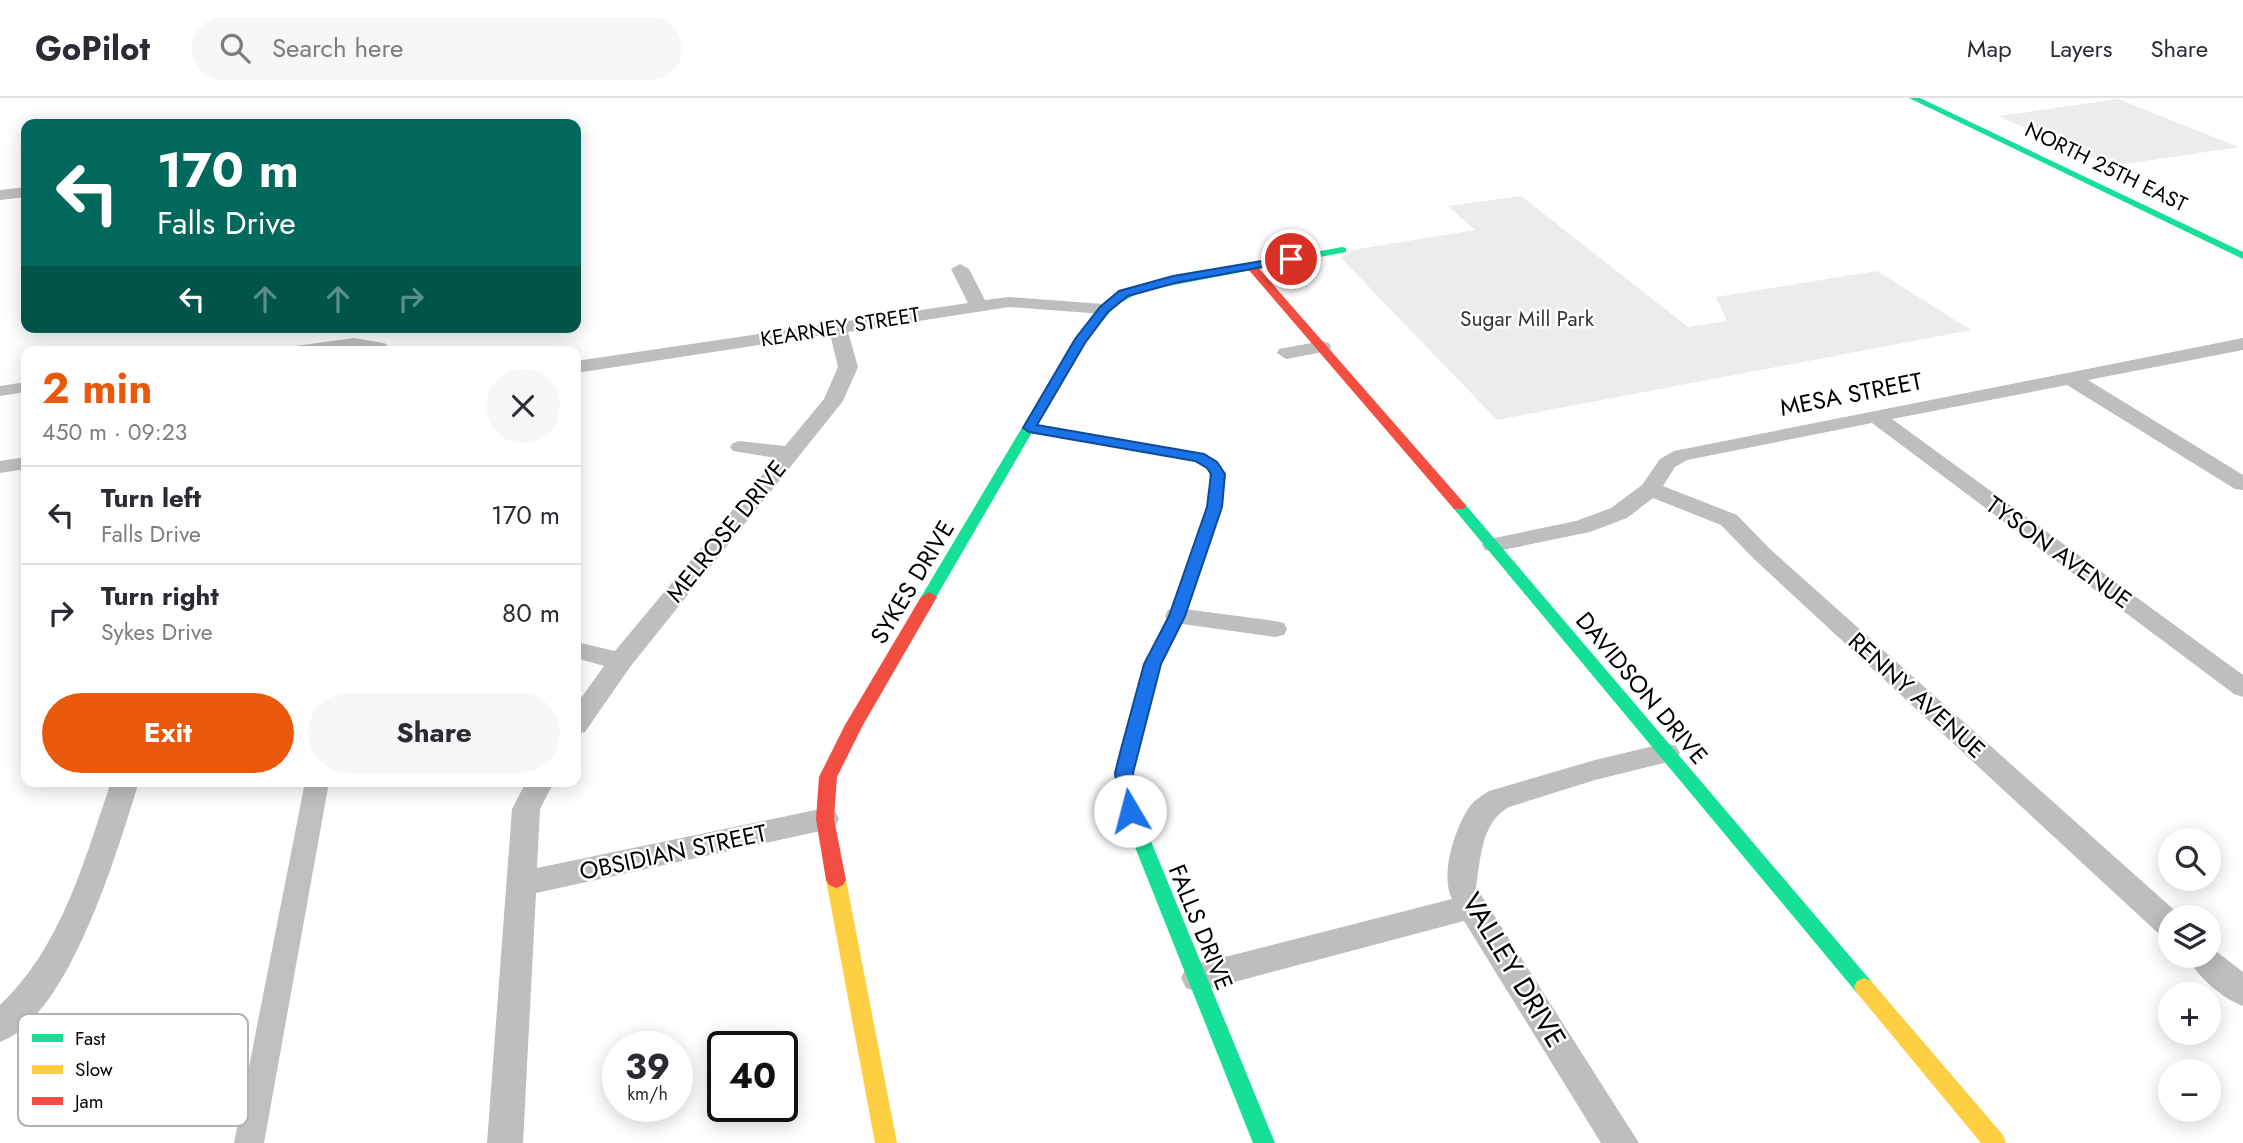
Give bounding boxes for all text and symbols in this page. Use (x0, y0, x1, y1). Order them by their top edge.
search box (192, 17, 682, 80)
text: GoPilot (35, 25, 150, 72)
icon: search (216, 29, 254, 67)
text: Search here (272, 29, 403, 67)
text: Map (1967, 31, 2012, 66)
text: Layers (2050, 31, 2112, 66)
text: Share (2150, 31, 2208, 66)
street label: NORTH 25TH EAST (2020, 115, 2192, 219)
text: 170 m (157, 135, 299, 205)
icon: left (42, 147, 133, 238)
text: Falls Drive (157, 200, 296, 246)
pin (1261, 229, 1321, 289)
icon: arrive (1272, 240, 1310, 278)
icon: left (173, 280, 211, 318)
icon: ahead (246, 280, 284, 318)
icon: ahead (319, 280, 357, 318)
icon: right (392, 280, 430, 318)
street label: KEARNEY STREET (758, 300, 922, 354)
park label: Sugar Mill Park (1460, 304, 1595, 334)
text: 2 min (42, 358, 152, 419)
street label: MESA STREET (1777, 363, 1925, 425)
button: close (486, 369, 560, 443)
text: 450 m · 09:23 (42, 415, 187, 449)
street label: MELROSE DRIVE (658, 452, 794, 610)
text: Turn left (101, 479, 201, 517)
street label: TYSON AVENUE (1979, 487, 2139, 617)
icon: left (42, 496, 80, 534)
text: 170 m (491, 496, 560, 534)
street label: SYKES DRIVE (861, 514, 963, 650)
text: Falls Drive (101, 517, 201, 551)
text: Turn right (101, 577, 219, 615)
icon: right (42, 594, 80, 632)
text: 80 m (502, 594, 560, 632)
street label: DAVIDSON DRIVE (1568, 604, 1716, 772)
text: Sykes Drive (101, 615, 213, 649)
street label: RENNY AVENUE (1841, 624, 1993, 766)
button: Exit (42, 693, 294, 773)
button: Share (308, 693, 560, 773)
position arrow (1093, 774, 1167, 848)
street label: OBSIDIAN STREET (576, 815, 770, 889)
map controls (2158, 828, 2221, 1122)
button: search (2158, 828, 2221, 891)
street label: FALLS DRIVE (1160, 859, 1242, 995)
street label: VALLEY DRIVE (1452, 885, 1576, 1055)
button: layers (2158, 905, 2221, 968)
button: + (2158, 982, 2221, 1045)
legend (18, 1014, 248, 1126)
text: Fast (75, 1025, 106, 1052)
speed limit sign: 40 (707, 1031, 798, 1122)
text: 39 (625, 1042, 670, 1092)
text: Slow (75, 1056, 113, 1083)
button: − (2158, 1059, 2221, 1122)
text: km/h (627, 1081, 668, 1107)
text: Jam (72, 1088, 104, 1115)

